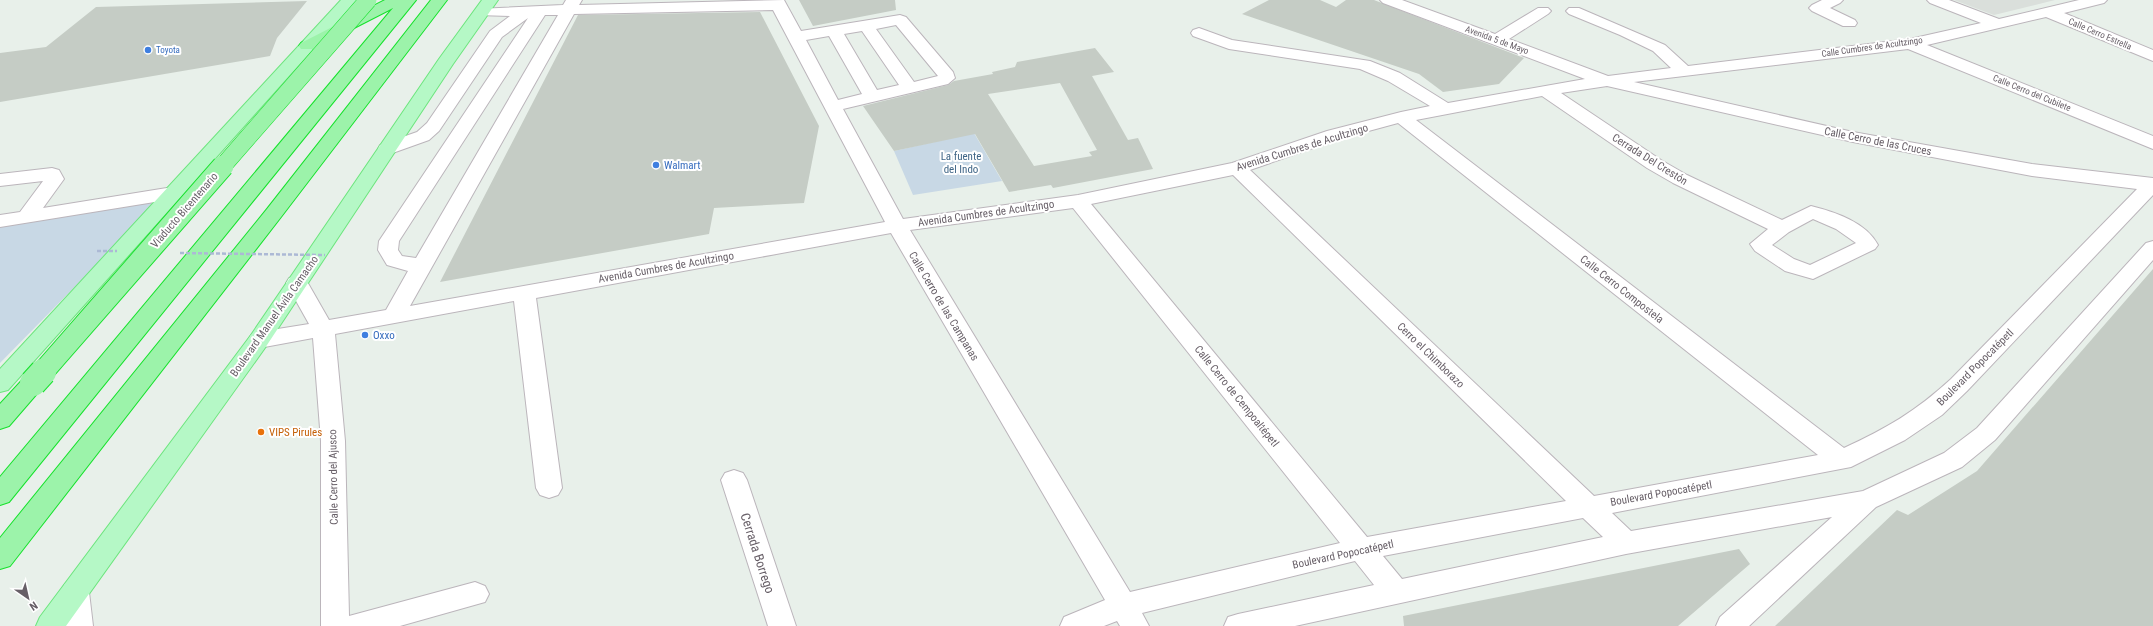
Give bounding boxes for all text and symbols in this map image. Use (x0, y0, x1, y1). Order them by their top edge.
street label: Calle Cerro Estrella (2067, 16, 2133, 52)
street label: Avenida 5 de Mayo (1464, 24, 1531, 56)
street label: Calle Cumbres de Acultzingo (1821, 35, 1924, 59)
marker: Toyota (143, 45, 153, 55)
place label: Toyota (156, 45, 180, 55)
street label: Calle Cerro del Cubilete (1992, 73, 2072, 113)
street label: Avenida Cumbres de Acultzingo (1235, 121, 1370, 174)
street label: Calle Cerro de las Cruces (1823, 125, 1933, 158)
street label: Cerrada Del Crestón (1610, 131, 1690, 188)
park label: La fuente del Indo (941, 150, 981, 176)
place label: Walmart (664, 159, 700, 172)
marker: Walmart (651, 160, 661, 170)
street label: Viaducto Bicentenario (148, 170, 221, 251)
street label: Avenida Cumbres de Acultzingo (917, 197, 1056, 229)
street label: Avenida Cumbres de Acultzingo (597, 249, 735, 286)
street label: Calle Cerro de las Campanas (906, 249, 981, 363)
street label: Boulevard Manuel Ávila Camacho (228, 253, 321, 379)
street label: Calle Cerro Compostela (1577, 253, 1666, 326)
street label: Cerro el Chimborazo (1394, 320, 1467, 391)
street label: Boulevard Popocatépetl (1934, 326, 2016, 408)
place label: Oxxo (373, 329, 395, 342)
marker: Oxxo (360, 330, 370, 340)
street label: Calle Cerro de Cempoaltépetl (1192, 343, 1281, 450)
place label: VIPS Pirules (269, 426, 322, 439)
marker: VIPS Pirules (256, 427, 266, 437)
street label: Calle Cerro del Ajusco (326, 429, 341, 525)
street label: Boulevard Popocatépetl (1609, 478, 1713, 509)
street label: Cerrada Borrego (737, 511, 778, 595)
street label: Boulevard Popocatépetl (1291, 537, 1395, 572)
north arrow (8, 578, 48, 618)
text: N (27, 599, 40, 613)

